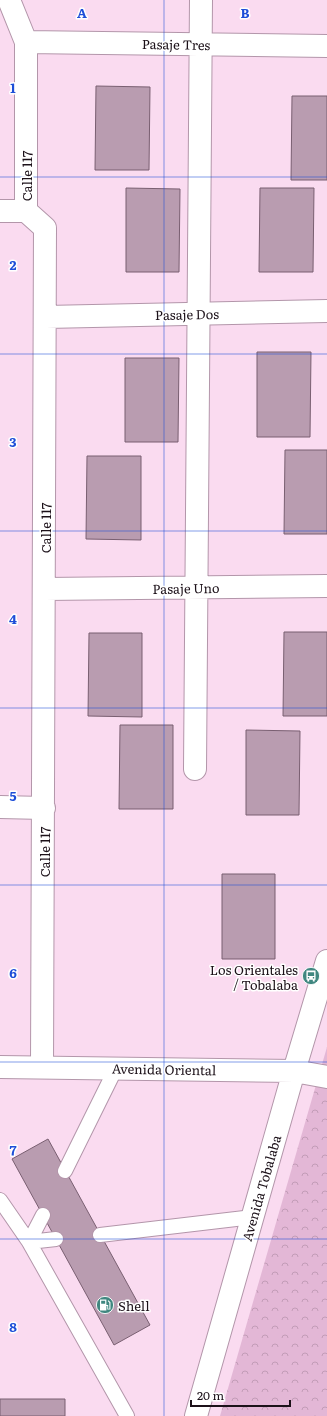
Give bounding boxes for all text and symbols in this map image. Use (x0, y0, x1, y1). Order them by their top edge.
text: A (77, 3, 87, 22)
text: B (241, 3, 250, 22)
street label: Pasaje Tres (142, 34, 211, 54)
text: 1 (10, 78, 16, 97)
street label: Calle 117 (17, 150, 36, 201)
text: 2 (10, 255, 17, 274)
street label: Pasaje Dos (155, 304, 219, 324)
text: 3 (9, 432, 17, 451)
street label: Calle 117 (36, 502, 55, 553)
street label: Pasaje Uno (152, 578, 220, 598)
text: 4 (9, 609, 17, 628)
text: 5 (9, 786, 17, 805)
street label: Calle 117 (35, 826, 54, 877)
place label: Los Orientales / Tobalaba (210, 960, 298, 994)
text: 6 (9, 963, 17, 982)
bus stop icon: Los Orientales / Tobalaba (301, 966, 321, 986)
street label: Avenida Oriental (112, 1059, 217, 1079)
street label: Avenida Tobalaba (237, 1133, 285, 1243)
text: 7 (9, 1140, 17, 1159)
fuel station icon: Shell (95, 1295, 115, 1315)
place label: Shell (118, 1296, 150, 1315)
text: 8 (9, 1317, 17, 1336)
scale bar (191, 1382, 290, 1408)
text: 20 m (197, 1386, 224, 1404)

